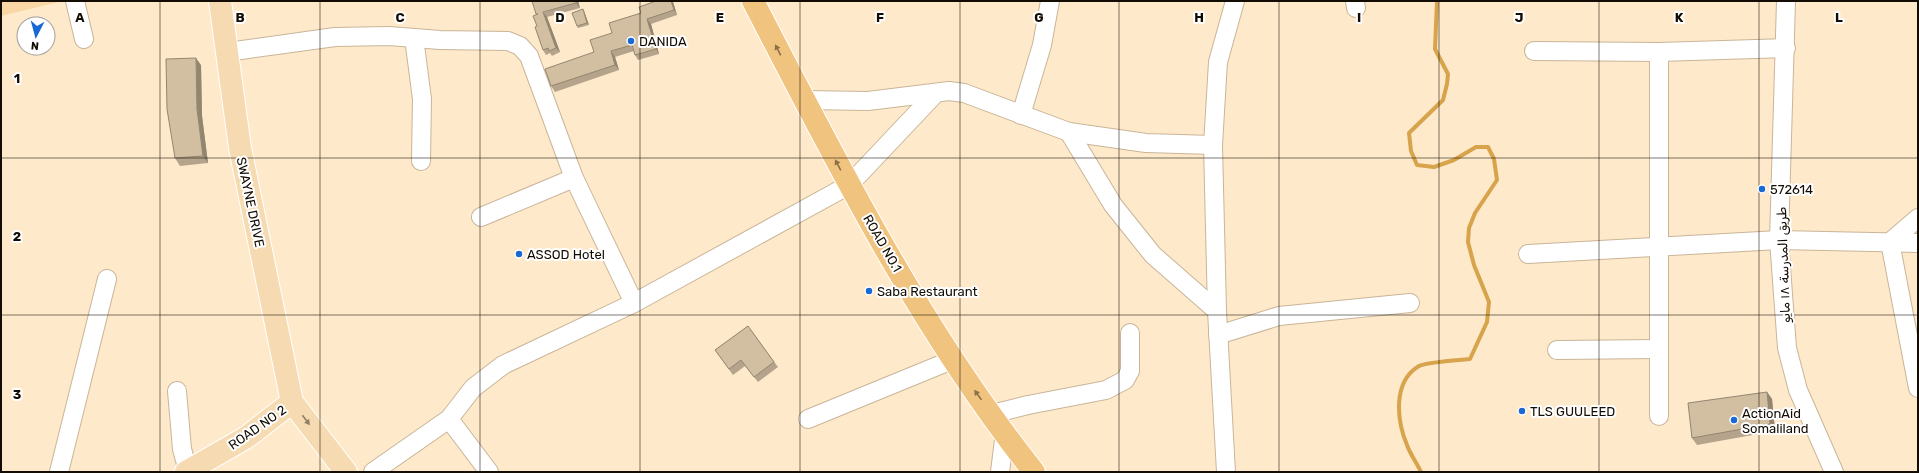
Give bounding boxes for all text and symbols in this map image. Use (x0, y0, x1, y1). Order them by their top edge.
text: A (75, 10, 85, 25)
text: B (235, 10, 245, 25)
text: C (395, 10, 405, 25)
text: D (555, 10, 565, 25)
text: E (716, 10, 724, 25)
text: F (876, 10, 884, 25)
text: G (1034, 10, 1044, 25)
text: H (1194, 10, 1204, 25)
text: I (1357, 10, 1361, 25)
text: J (1515, 10, 1523, 25)
text: K (1675, 10, 1684, 25)
text: L (1835, 10, 1843, 25)
north arrow (16, 16, 56, 56)
place label: DANIDA (639, 34, 687, 49)
marker: DANIDA (626, 36, 636, 46)
text: N (30, 39, 40, 52)
one-way arrow (775, 44, 781, 55)
text: 1 (14, 71, 20, 86)
street label: SWAYNE DRIVE (234, 156, 267, 249)
one-way arrow (835, 159, 842, 171)
place label: 572614 (1770, 182, 1813, 197)
marker: 572614 (1757, 184, 1767, 194)
street label: طريق المدرسة ١٨ مايو (1774, 207, 1794, 323)
street label: ROAD NO.1 (860, 212, 905, 275)
text: 2 (13, 229, 21, 244)
place label: ASSOD Hotel (527, 247, 605, 262)
marker: ASSOD Hotel (514, 249, 524, 259)
place label: Saba Restaurant (877, 284, 978, 299)
marker: Saba Restaurant (864, 286, 874, 296)
text: 3 (13, 387, 22, 402)
one-way arrow (974, 390, 982, 401)
street label: ROAD NO 2 (226, 402, 289, 453)
place label: TLS GUULEED (1530, 404, 1615, 419)
marker: TLS GUULEED (1517, 406, 1527, 416)
place label: ActionAid Somaliland (1742, 406, 1809, 436)
one-way arrow (302, 415, 310, 425)
marker: ActionAid Somaliland (1729, 415, 1739, 425)

